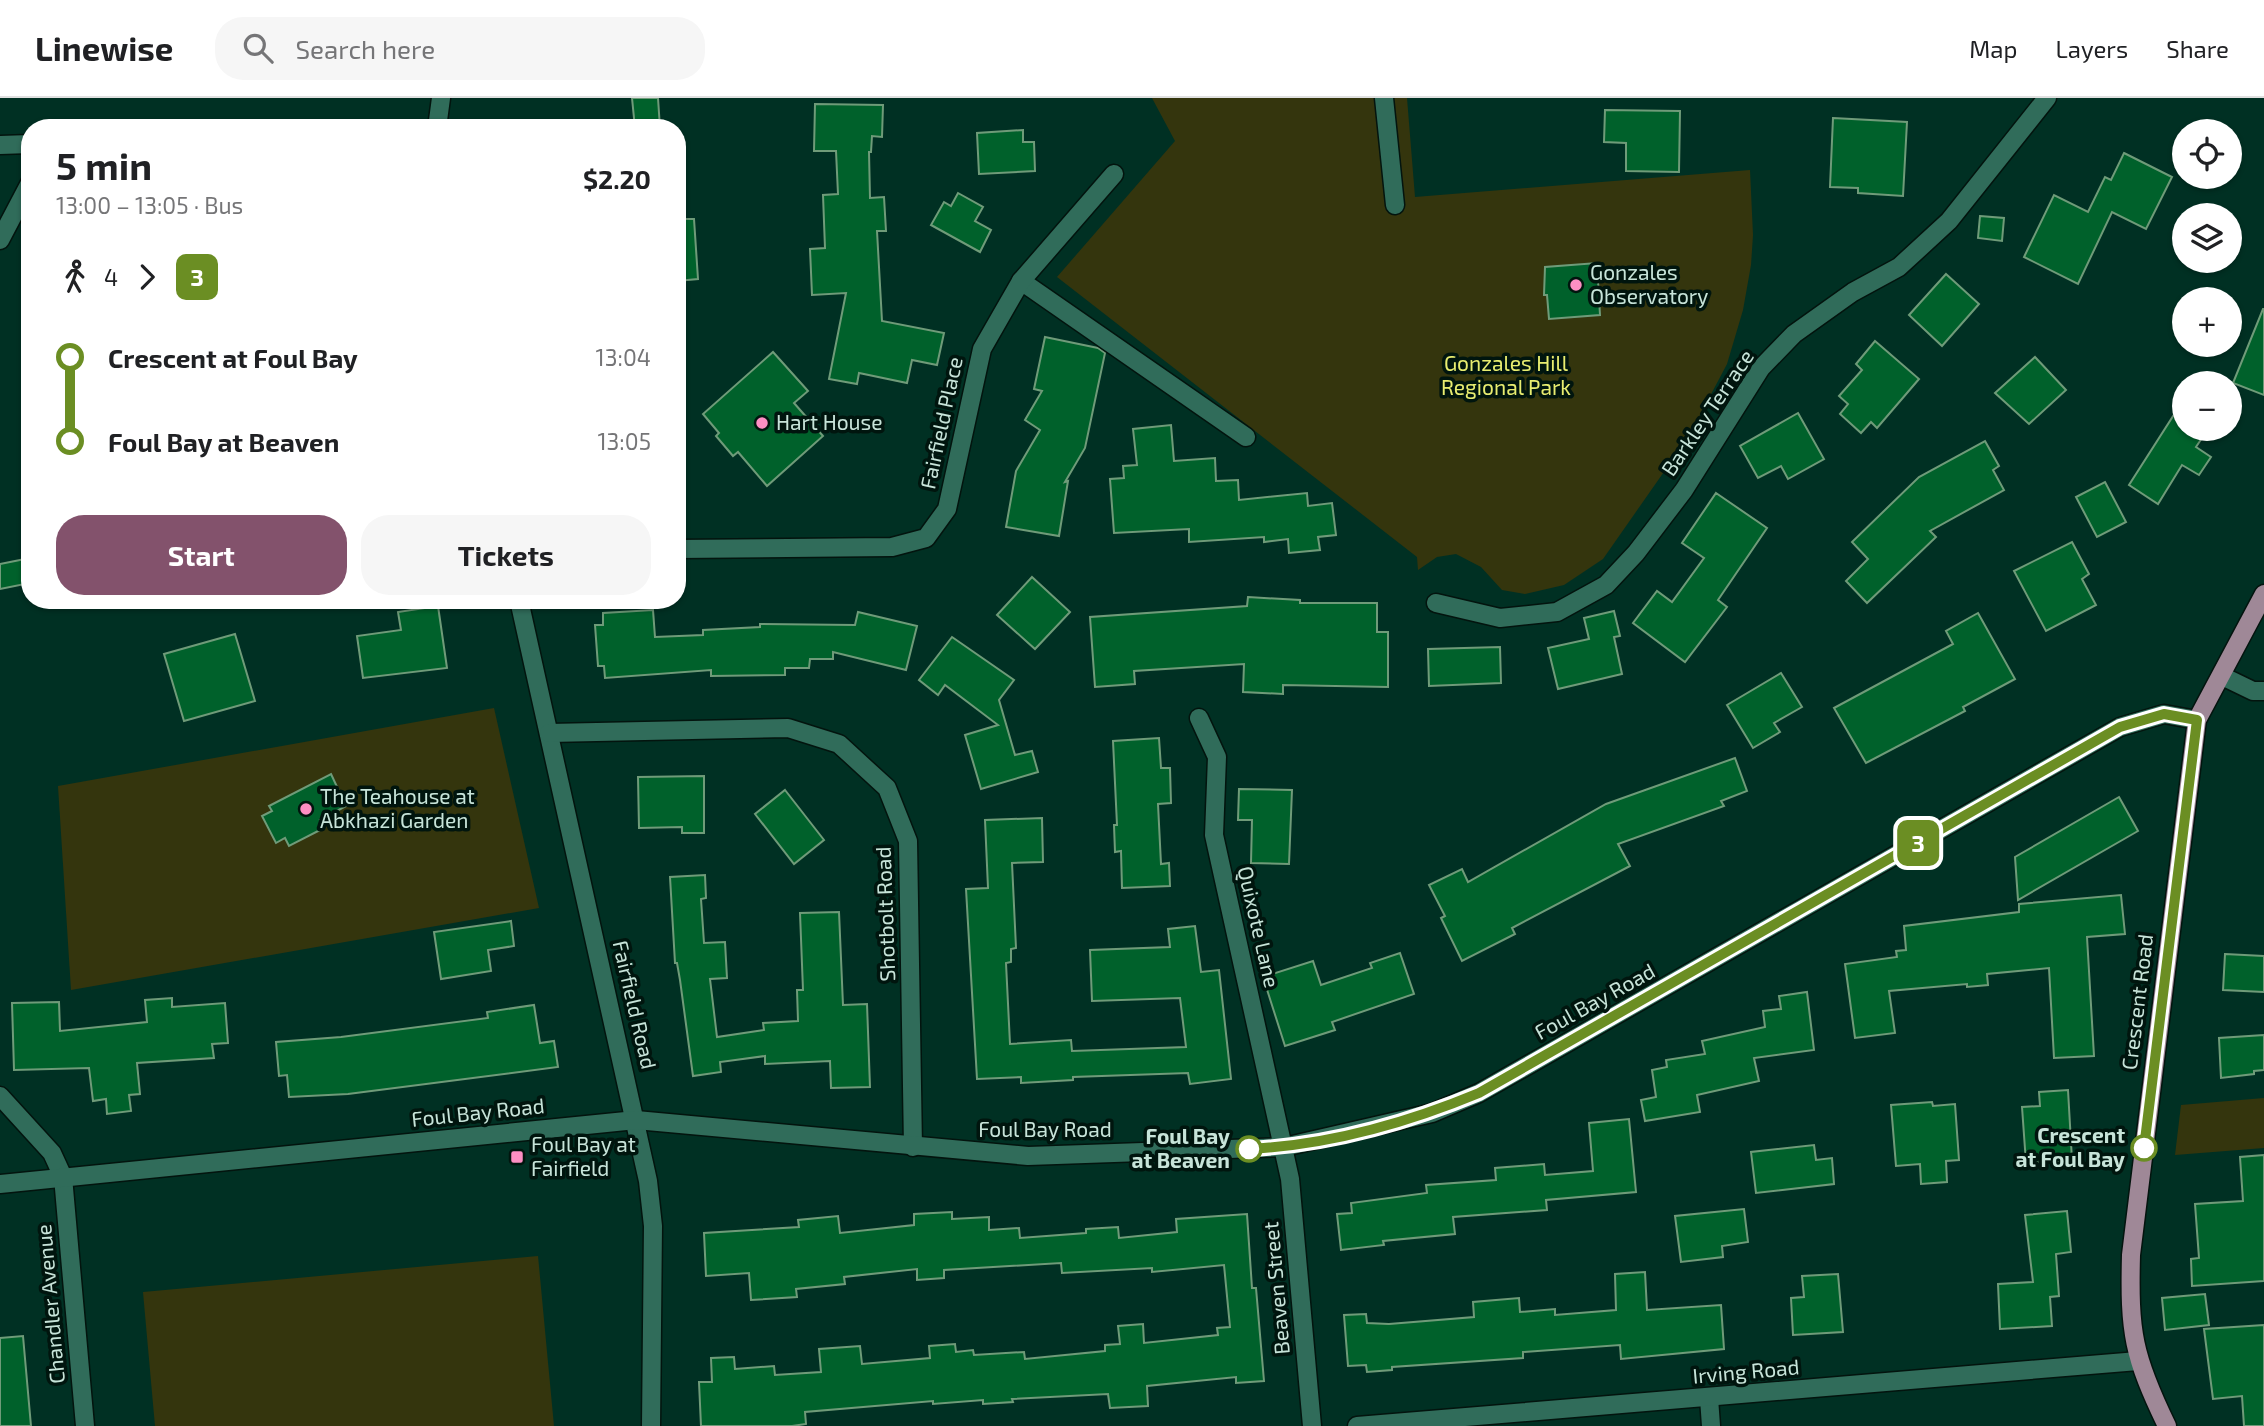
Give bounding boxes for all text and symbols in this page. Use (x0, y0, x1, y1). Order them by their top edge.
search box (215, 17, 705, 80)
text: Linewise (35, 28, 173, 68)
icon: search (239, 29, 277, 67)
text: Search here (295, 33, 435, 64)
text: Map (1969, 34, 2017, 63)
text: Layers (2055, 34, 2128, 63)
text: Share (2166, 34, 2229, 63)
map controls (2172, 119, 2242, 441)
button: locate (2172, 119, 2242, 189)
text: 5 min (56, 142, 152, 188)
text: $2.20 (583, 163, 651, 194)
text: 13:00 – 13:05 · Bus (56, 191, 243, 219)
button: layers (2172, 203, 2242, 273)
icon: walk (56, 258, 94, 296)
icon: forward (128, 258, 166, 296)
place label: Gonzales Observatory (1590, 259, 1708, 308)
text: 3 (190, 262, 204, 291)
text: 4 (104, 263, 118, 291)
marker: Gonzales Observatory (1568, 277, 1584, 293)
button: + (2172, 287, 2242, 357)
text: Crescent at Foul Bay (108, 342, 358, 373)
text: 13:04 (596, 343, 651, 371)
street label: Barkley Terrace (1655, 344, 1758, 480)
park label: Gonzales Hill Regional Park (1441, 350, 1571, 399)
street label: Fairfield Place (914, 354, 967, 491)
button: − (2172, 371, 2242, 441)
place label: Hart House (776, 409, 883, 434)
marker: Hart House (754, 415, 770, 431)
text: Foul Bay at Beaven (108, 426, 339, 457)
text: 13:05 (597, 427, 651, 455)
button: Start (56, 515, 347, 595)
button: Tickets (361, 515, 651, 595)
place label: The Teahouse at Abkhazi Garden (320, 783, 475, 832)
marker: The Teahouse at Abkhazi Garden (298, 801, 314, 817)
line badge: 3 (1895, 820, 1941, 866)
text: 3 (1911, 828, 1925, 857)
street label: Shotbolt Road (870, 846, 899, 982)
street label: Quixote Lane (1232, 864, 1286, 990)
street label: Crescent Road (2116, 932, 2157, 1071)
street label: Fairfield Road (609, 938, 662, 1071)
street label: Foul Bay Road (1530, 957, 1659, 1044)
street label: Foul Bay Road (410, 1092, 546, 1131)
street label: Foul Bay Road (978, 1116, 1112, 1141)
place label: Crescent at Foul Bay (2016, 1122, 2125, 1172)
place label: Foul Bay at Beaven (1132, 1123, 1230, 1172)
place label: Foul Bay at Fairfield (531, 1131, 636, 1180)
marker: Crescent at Foul Bay (2131, 1135, 2157, 1161)
marker: Foul Bay at Beaven (1236, 1136, 1262, 1162)
marker: Foul Bay at Fairfield (509, 1149, 525, 1165)
street label: Beaven Street (1257, 1221, 1294, 1356)
street label: Chandler Avenue (30, 1223, 69, 1385)
street label: Irving Road (1691, 1353, 1800, 1388)

